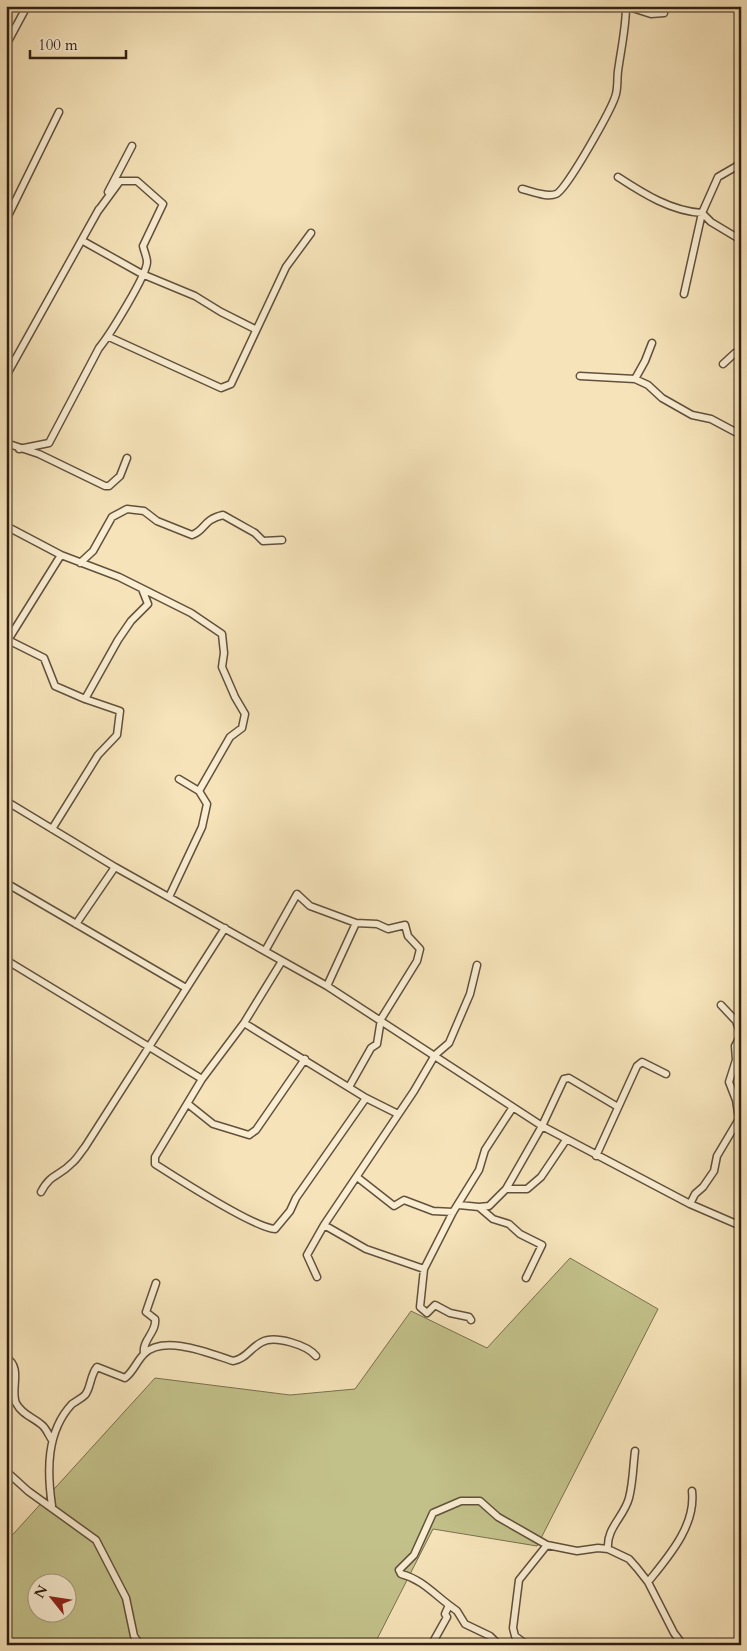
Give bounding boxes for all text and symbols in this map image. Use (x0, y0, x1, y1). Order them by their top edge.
scale bar (30, 28, 126, 60)
text: 100 m (38, 35, 78, 55)
north arrow (28, 1574, 78, 1624)
text: N (30, 1582, 52, 1602)

